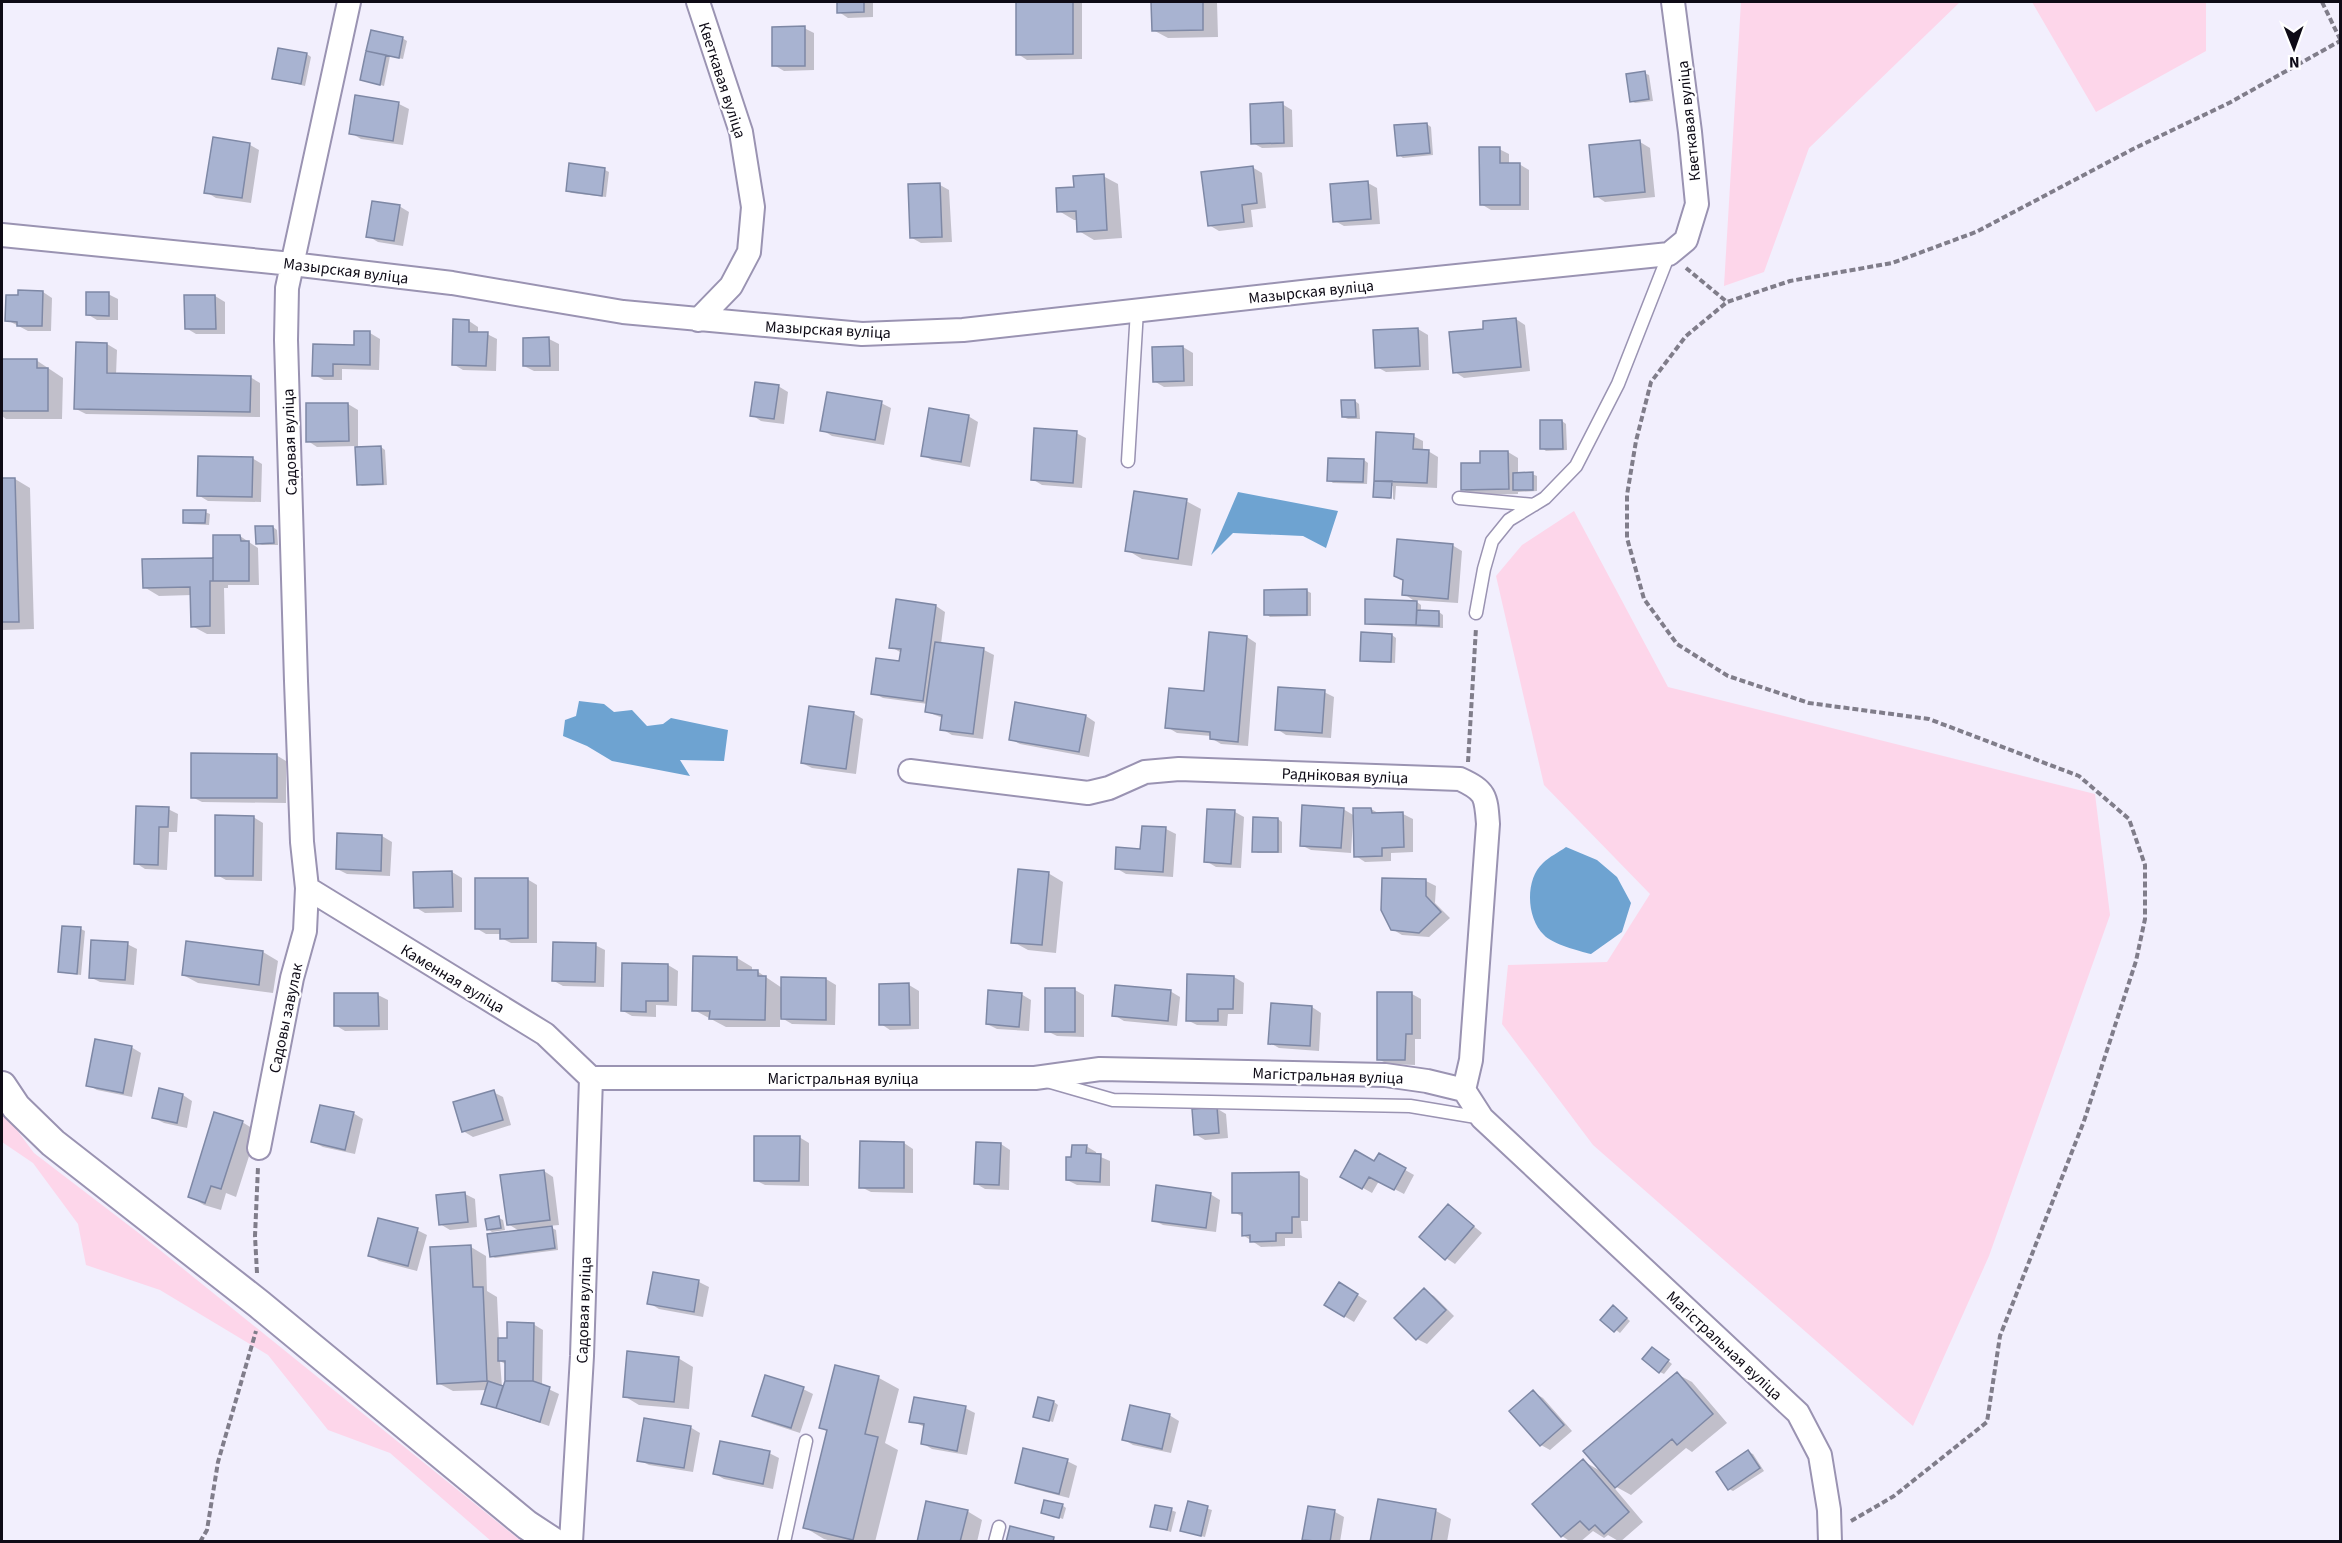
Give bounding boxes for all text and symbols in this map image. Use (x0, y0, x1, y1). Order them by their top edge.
north arrow (2264, 18, 2324, 78)
street label: Кветкавая вуліца (693, 19, 751, 141)
text: N (2289, 51, 2300, 73)
street label: Кветкавая вуліца (1672, 60, 1706, 182)
street label: Мазырская вуліца (282, 252, 410, 290)
street label: Мазырская вуліца (1247, 274, 1375, 310)
street label: Мазырская вуліца (764, 316, 891, 344)
street label: Садовая вуліца (277, 388, 303, 496)
street label: Радніковая вуліца (1281, 763, 1409, 789)
street label: Каменная вуліца (396, 939, 509, 1019)
street label: Садовы завулак (264, 961, 308, 1075)
street label: Магістральная вуліца (1252, 1062, 1404, 1090)
street label: Магістральная вуліца (767, 1068, 919, 1090)
street label: Садовая вуліца (571, 1256, 597, 1364)
street label: Магістральная вуліца (1662, 1286, 1787, 1405)

